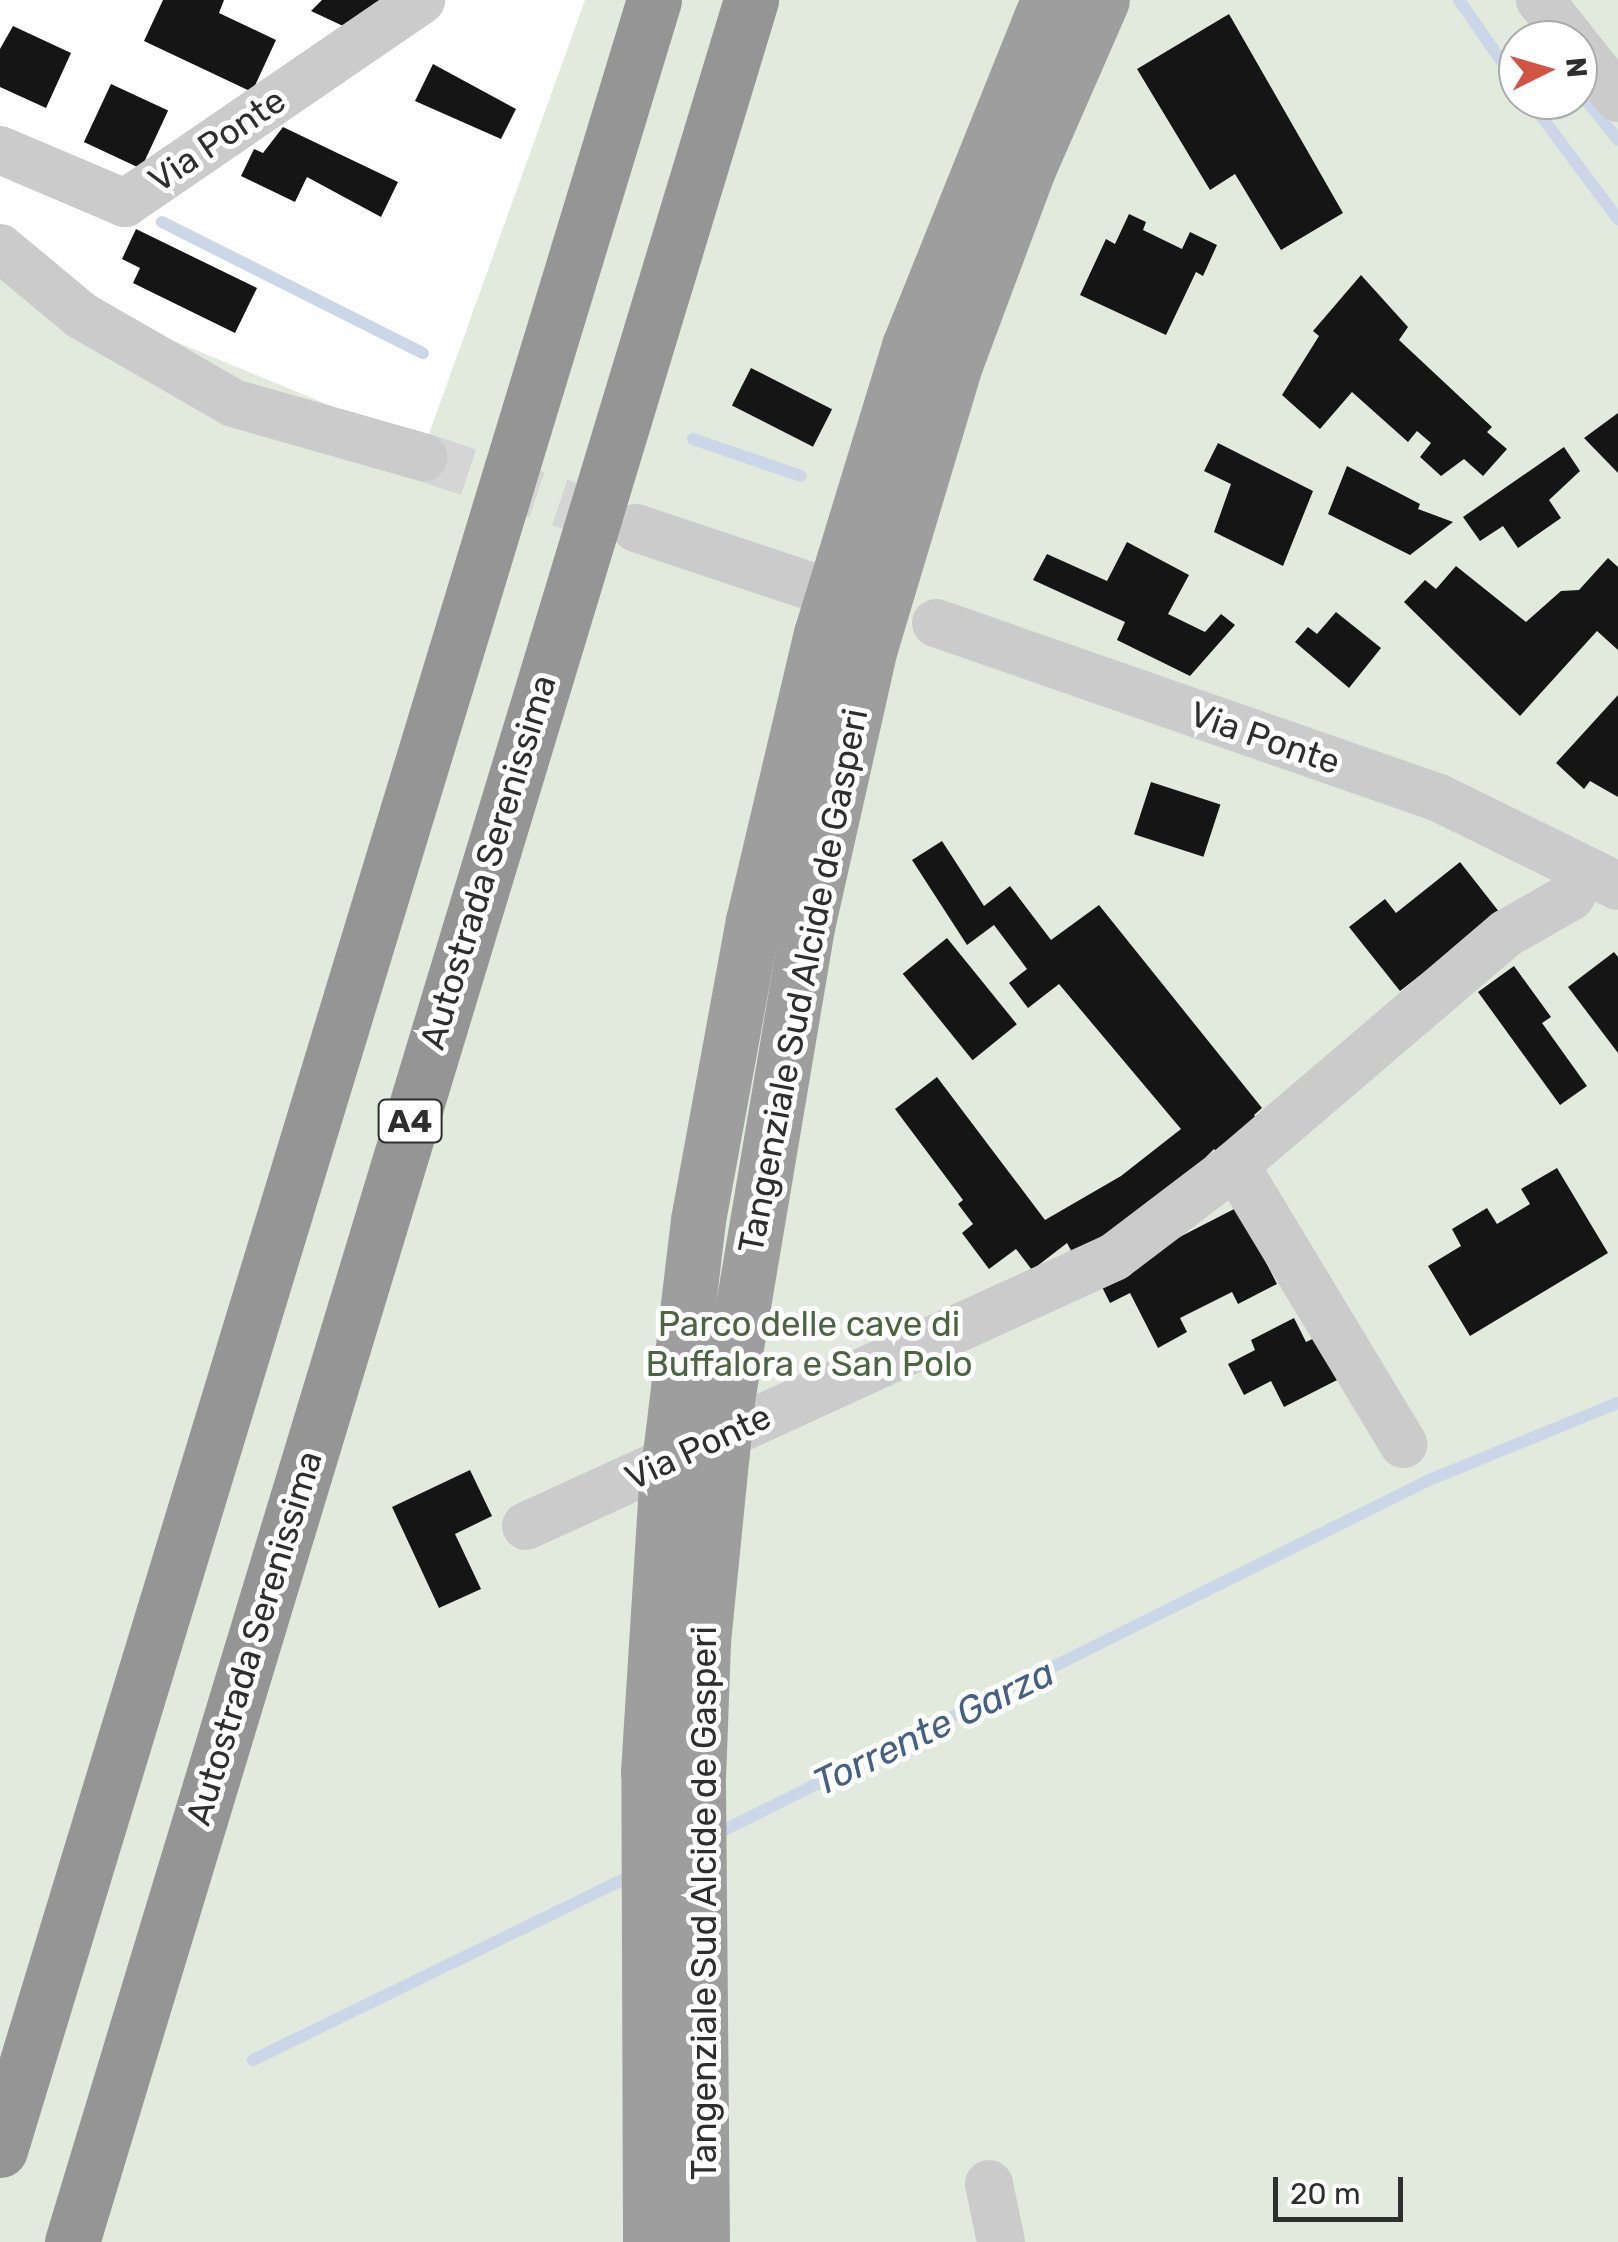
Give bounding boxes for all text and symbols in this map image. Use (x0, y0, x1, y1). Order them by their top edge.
north arrow (1498, 20, 1598, 120)
text: N (1559, 56, 1594, 79)
street label: Via Ponte (141, 79, 293, 201)
street label: Autostrada Serenissima (411, 670, 565, 1054)
street label: Via Ponte (1185, 693, 1345, 783)
street label: Tangenziale Sud Alcide de Gasperi (729, 705, 877, 1257)
road number: A4 (378, 1094, 442, 1148)
park label: Parco delle cave di Buffalora e San Polo (645, 1303, 973, 1385)
street label: Via Ponte (619, 1395, 777, 1499)
street label: Autostrada Serenissima (177, 1446, 331, 1830)
street label: Tangenziale Sud Alcide de Gasperi (683, 1626, 725, 2180)
water label: Torrente Garza (806, 1650, 1062, 1806)
scale bar (1278, 2157, 1408, 2219)
text: 20 m (1290, 2176, 1361, 2212)

